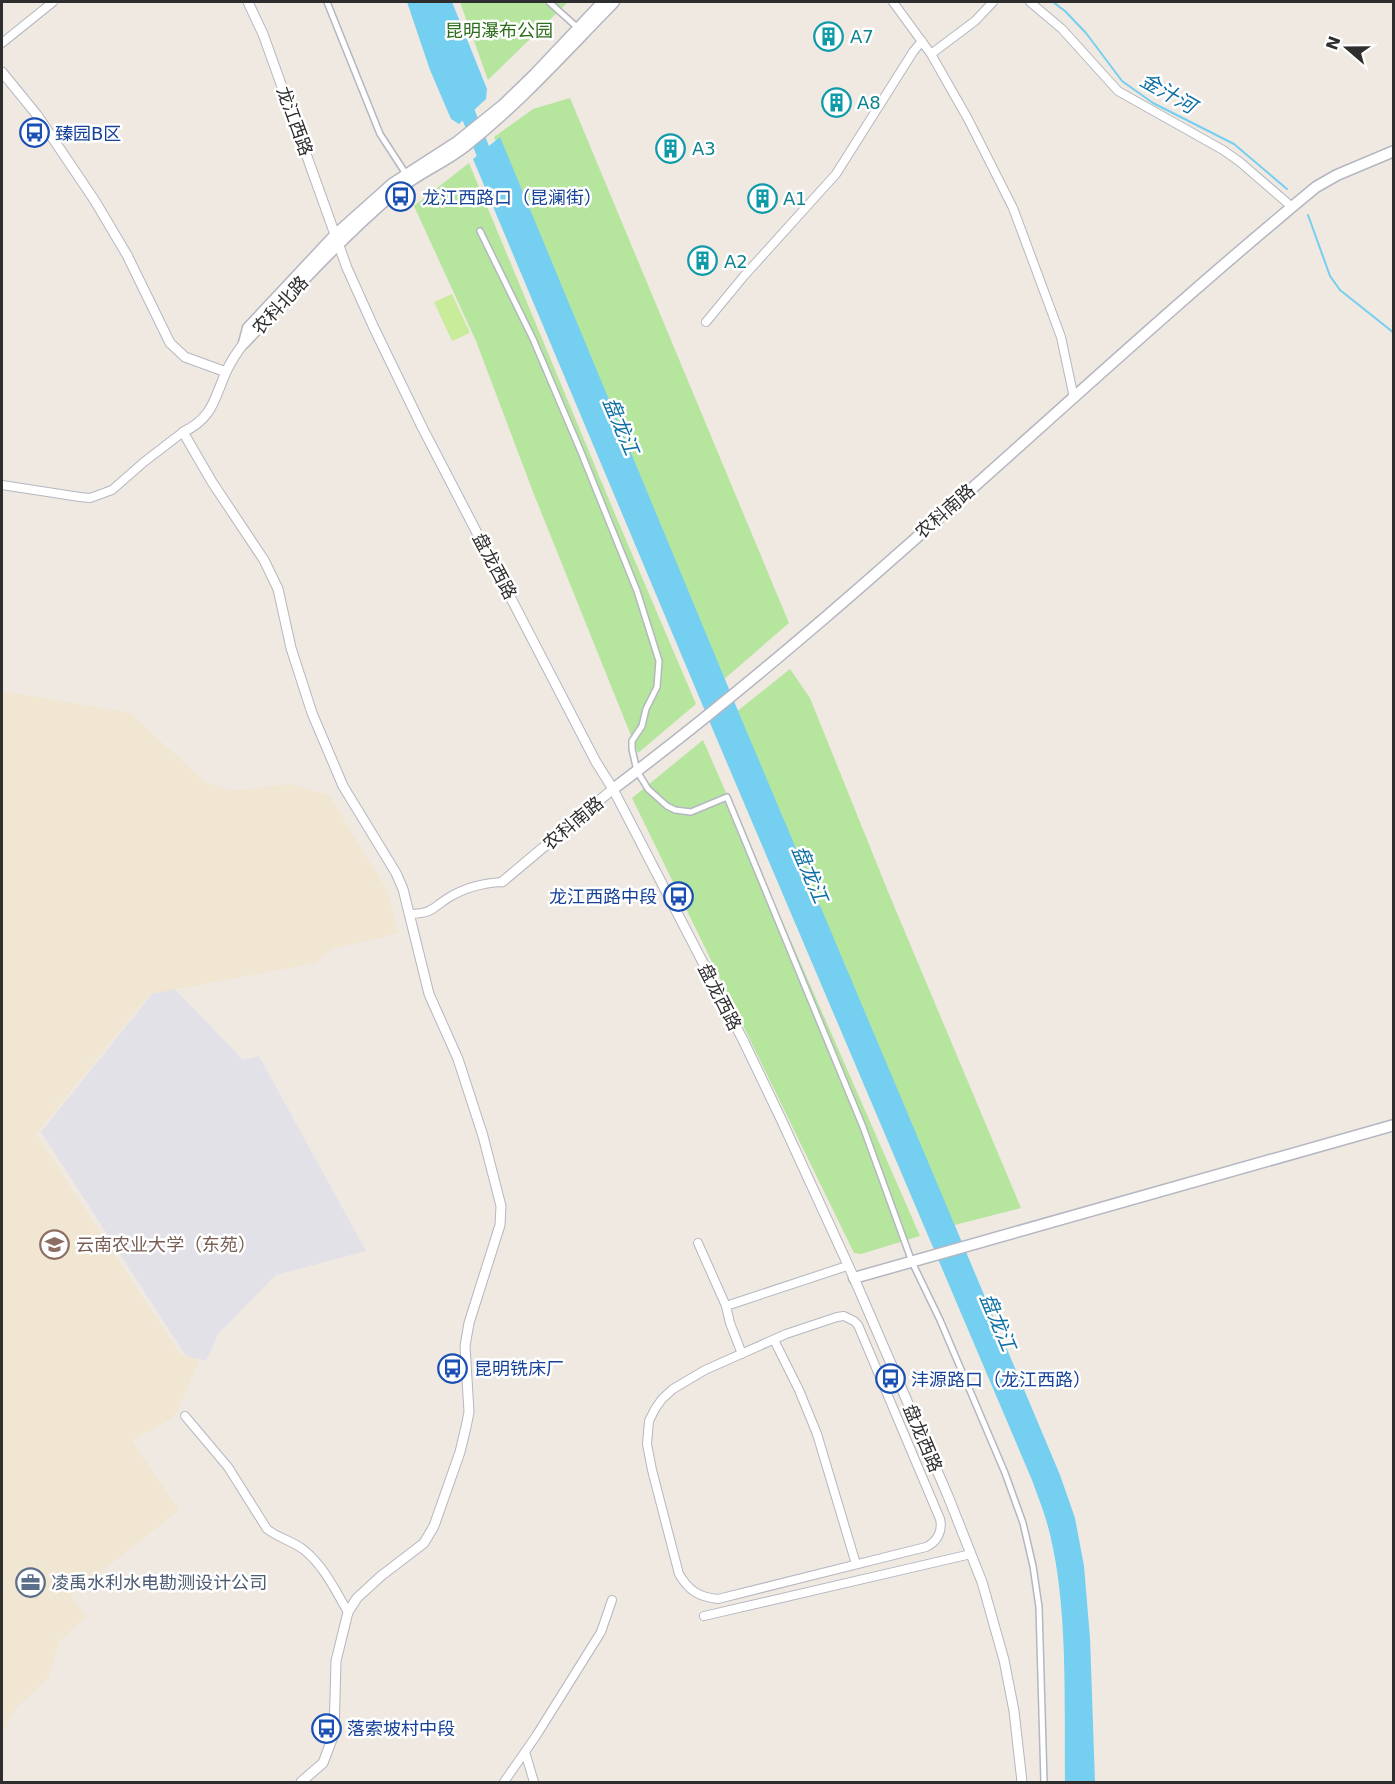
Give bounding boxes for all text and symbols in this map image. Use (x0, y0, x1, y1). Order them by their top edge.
north arrow (1317, 18, 1377, 78)
park label: 昆明瀑布公园 (445, 20, 553, 41)
building icon: A7 (813, 20, 845, 52)
place label: A7 (850, 26, 874, 47)
text: N (1322, 33, 1345, 53)
water label: 金汁河 (1136, 68, 1203, 120)
street label: 龙江西路 (273, 84, 317, 158)
building icon: A8 (820, 86, 852, 118)
place label: A8 (857, 92, 881, 113)
bus stop icon: 臻园B区 (18, 117, 50, 149)
place label: 臻园B区 (55, 123, 121, 144)
building icon: A3 (655, 132, 687, 164)
place label: A3 (692, 138, 716, 159)
bus stop icon: 龙江西路口（昆澜街） (385, 181, 417, 213)
building icon: A1 (746, 182, 778, 214)
place label: 龙江西路口（昆澜街） (422, 187, 602, 208)
place label: A1 (783, 188, 807, 209)
building icon: A2 (687, 245, 719, 277)
place label: A2 (724, 251, 748, 272)
street label: 农科北路 (248, 272, 312, 338)
water label: 盘龙江 (598, 394, 645, 460)
street label: 农科南路 (911, 479, 979, 543)
street label: 盘龙西路 (469, 529, 521, 603)
street label: 农科南路 (539, 792, 607, 854)
water label: 盘龙江 (787, 842, 834, 908)
bus stop icon: 龙江西路中段 (662, 880, 694, 912)
place label: 龙江西路中段 (549, 886, 657, 907)
street label: 盘龙西路 (694, 960, 746, 1034)
school or university icon: 云南农业大学（东苑） (39, 1228, 71, 1260)
place label: 云南农业大学（东苑） (76, 1234, 256, 1255)
water label: 盘龙江 (975, 1290, 1022, 1356)
bus stop icon: 昆明铣床厂 (437, 1352, 469, 1384)
place label: 昆明铣床厂 (474, 1358, 564, 1379)
bus stop icon: 沣源路口（龙江西路） (874, 1363, 906, 1395)
place label: 沣源路口（龙江西路） (911, 1369, 1091, 1390)
street label: 盘龙西路 (899, 1401, 947, 1475)
office icon: 凌禹水利水电勘测设计公司 (14, 1566, 46, 1598)
place label: 凌禹水利水电勘测设计公司 (51, 1572, 267, 1593)
bus stop icon: 落索坡村中段 (310, 1712, 342, 1744)
place label: 落索坡村中段 (347, 1718, 455, 1739)

